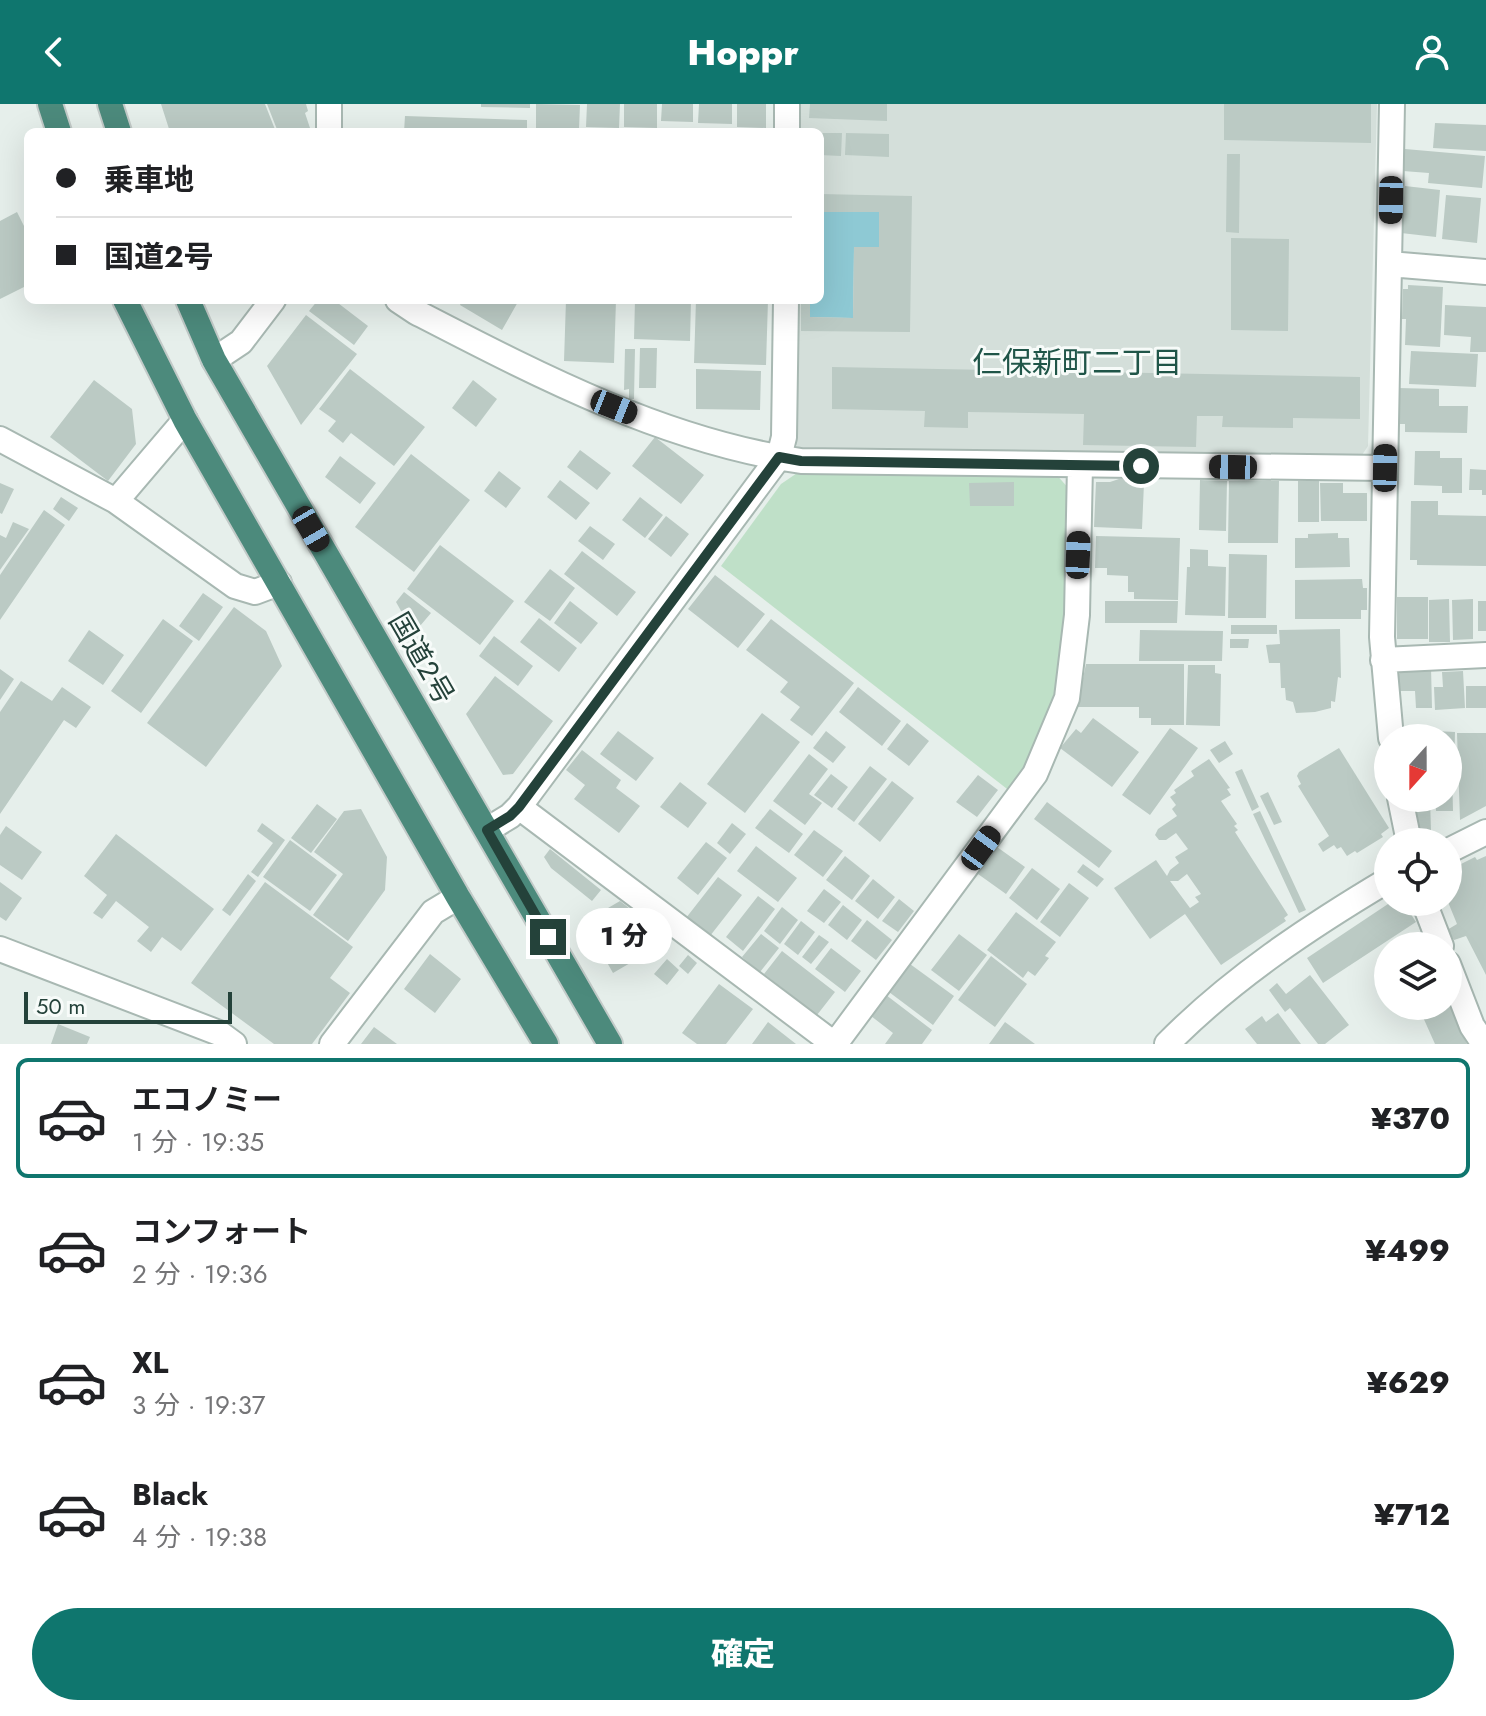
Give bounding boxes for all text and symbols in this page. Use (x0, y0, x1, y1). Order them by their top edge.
text: Hoppr (687, 26, 799, 78)
icon: back (32, 30, 76, 74)
icon: person (1410, 30, 1454, 74)
text: 乗車地 (104, 158, 194, 201)
car (1379, 176, 1403, 224)
text: 国道2号 (104, 235, 214, 278)
district label: 仁保新町二丁目 (972, 341, 1182, 384)
car (587, 387, 641, 427)
car (1373, 444, 1397, 492)
route start (1123, 448, 1159, 484)
car (1209, 455, 1257, 479)
car (289, 502, 333, 556)
car (1065, 531, 1091, 579)
street label: 国道2号 (379, 605, 464, 712)
north arrow (1374, 724, 1462, 812)
map controls (1374, 724, 1462, 1020)
car (957, 822, 1005, 874)
button: locate (1374, 828, 1462, 916)
callout: 1 分 (576, 909, 672, 965)
text: 1 分 (600, 917, 648, 955)
route end (530, 919, 566, 955)
button: layers (1374, 932, 1462, 1020)
scale bar (24, 988, 232, 1024)
text: 50 m (36, 990, 85, 1022)
text: エコノミー (132, 1078, 282, 1121)
icon: car (36, 1082, 108, 1154)
text: ¥370 (1371, 1097, 1450, 1140)
text: 1 分 · 19:35 (132, 1123, 264, 1161)
text: コンフォート (132, 1210, 311, 1253)
icon: car (36, 1214, 108, 1286)
text: ¥499 (1365, 1229, 1450, 1272)
text: 2 分 · 19:36 (132, 1255, 268, 1293)
text: XL (132, 1341, 168, 1384)
icon: car (36, 1346, 108, 1418)
text: ¥629 (1367, 1361, 1450, 1404)
text: 3 分 · 19:37 (132, 1386, 265, 1424)
text: Black (132, 1473, 208, 1516)
icon: car (36, 1478, 108, 1550)
text: ¥712 (1374, 1493, 1450, 1536)
text: 4 分 · 19:38 (132, 1518, 267, 1556)
button: 確定 (32, 1608, 1454, 1700)

